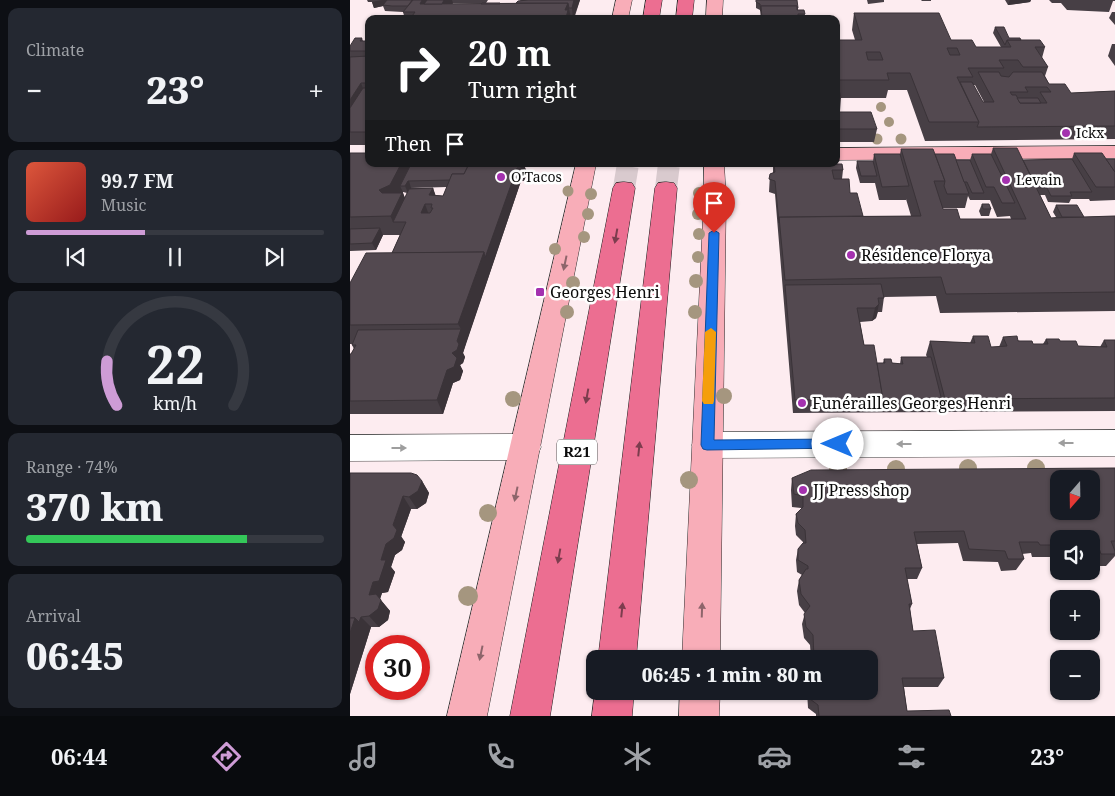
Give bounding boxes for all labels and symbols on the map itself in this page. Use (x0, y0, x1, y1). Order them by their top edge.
place label: Ickx (1076, 123, 1105, 142)
marker: Ickx (1060, 127, 1072, 139)
place label: O'Tacos (511, 167, 562, 186)
place label: Levain (1016, 170, 1062, 189)
marker: O'Tacos (495, 171, 507, 183)
marker: Levain (1000, 174, 1012, 186)
pin (693, 182, 735, 233)
one-way arrow (611, 229, 619, 245)
place label: Résidence Florya (861, 244, 991, 266)
marker: Résidence Florya (845, 249, 857, 261)
one-way arrow (561, 255, 569, 270)
place label: Georges Henri (550, 281, 660, 303)
marker: Georges Henri (534, 286, 546, 298)
one-way arrow (583, 389, 591, 405)
place label: Funérailles Georges Henri (812, 392, 1011, 414)
marker: Funérailles Georges Henri (796, 397, 808, 409)
position arrow (811, 417, 863, 469)
one-way arrow (1058, 439, 1074, 447)
road number: R21 (557, 440, 597, 464)
one-way arrow (635, 440, 643, 456)
one-way arrow (896, 440, 912, 448)
one-way arrow (391, 444, 407, 452)
north arrow (1050, 470, 1100, 520)
place label: JJ Press shop (812, 479, 909, 501)
marker: JJ Press shop (797, 484, 809, 496)
one-way arrow (511, 487, 519, 503)
one-way arrow (554, 549, 562, 565)
one-way arrow (618, 602, 626, 618)
one-way arrow (698, 602, 706, 618)
speed limit sign: 30 (365, 635, 430, 700)
one-way arrow (476, 645, 484, 661)

